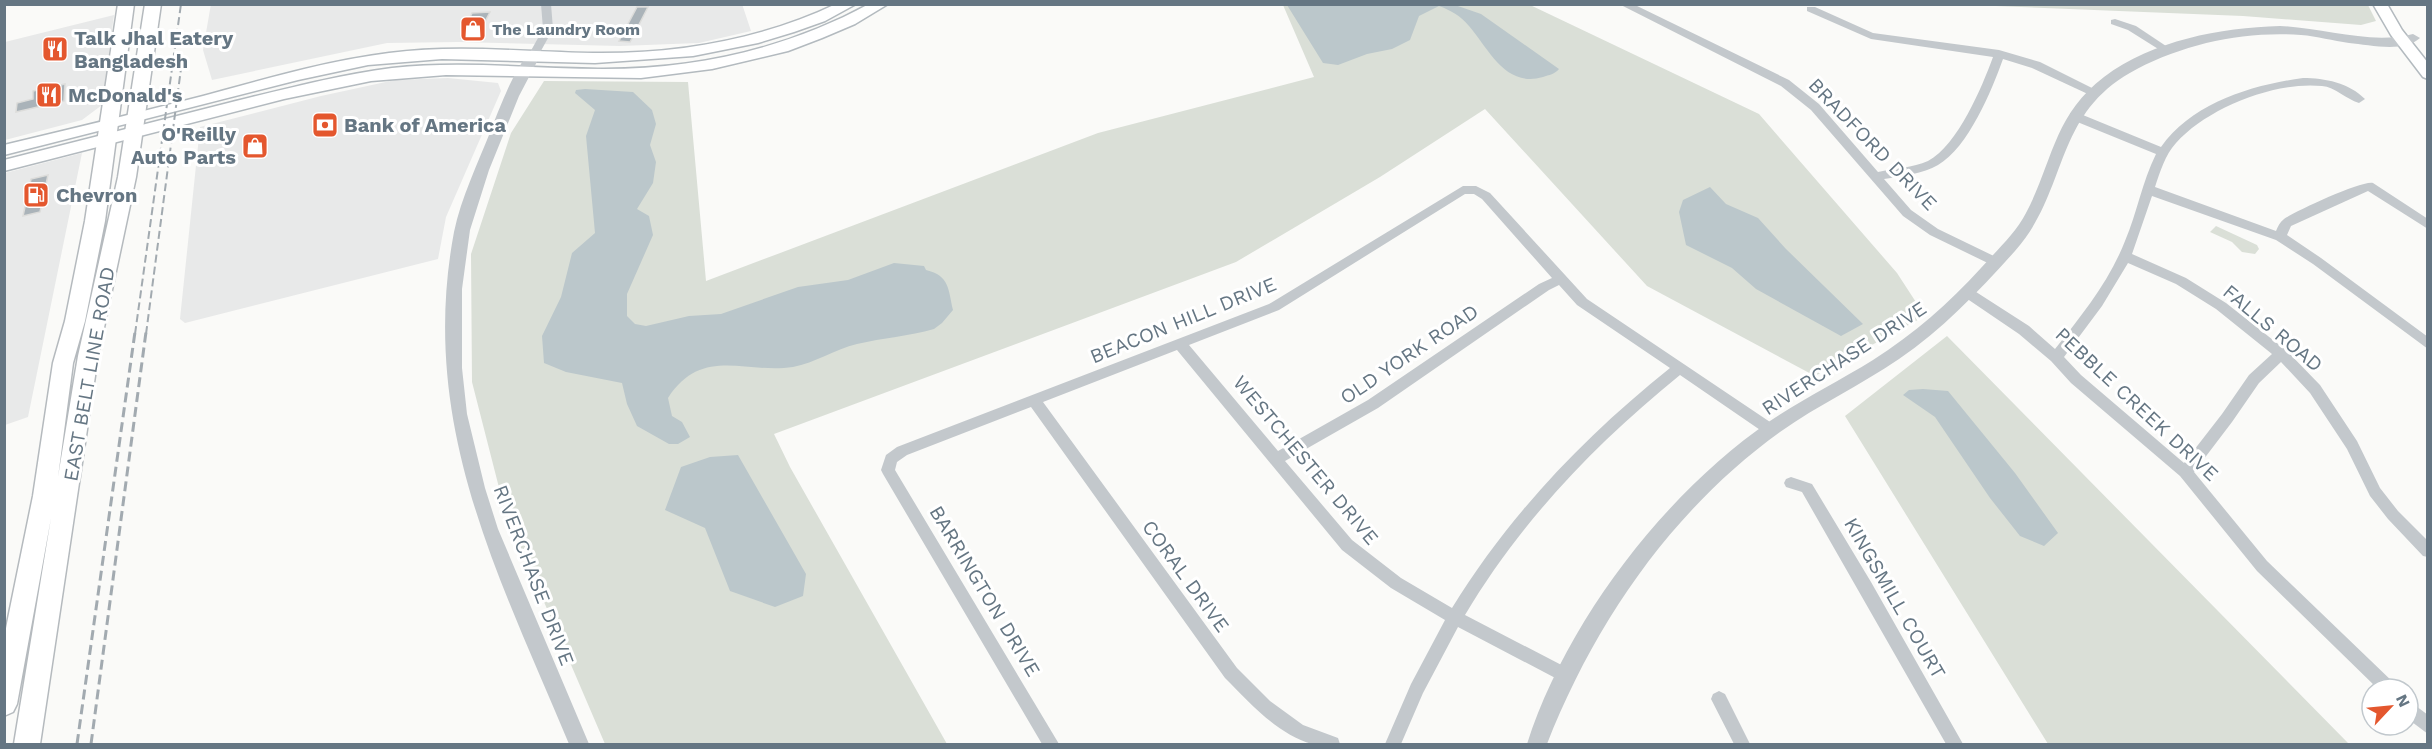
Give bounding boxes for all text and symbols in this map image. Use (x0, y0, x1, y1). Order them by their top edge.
shop icon: The Laundry Room (458, 14, 488, 44)
place label: The Laundry Room (492, 20, 640, 39)
place label: Talk Jhal Eatery Bangladesh (74, 26, 234, 73)
restaurant icon: Talk Jhal Eatery Bangladesh (40, 34, 70, 64)
street label: BRADFORD DRIVE (1804, 73, 1942, 215)
restaurant icon: McDonald's (34, 80, 64, 110)
place label: McDonald's (68, 83, 183, 107)
bank icon: Bank of America (310, 110, 340, 140)
place label: Bank of America (344, 113, 506, 137)
place label: O'Reilly Auto Parts (131, 122, 237, 169)
shop icon: O'Reilly Auto Parts (240, 131, 270, 161)
fuel station icon: Chevron (21, 180, 51, 210)
place label: Chevron (56, 183, 137, 207)
street label: EAST BELT LINE ROAD (58, 265, 120, 483)
street label: BEACON HILL DRIVE (1086, 272, 1280, 368)
street label: FALLS ROAD (2218, 279, 2328, 377)
street label: RIVERCHASE DRIVE (1757, 296, 1931, 420)
street label: OLD YORK ROAD (1335, 299, 1483, 409)
street label: PEBBLE CREEK DRIVE (2050, 322, 2224, 486)
street label: WESTCHESTER DRIVE (1228, 370, 1384, 550)
street label: RIVERCHASE DRIVE (489, 481, 579, 669)
street label: BARRINGTON DRIVE (924, 501, 1046, 681)
street label: KINGSMILL COURT (1839, 513, 1951, 683)
street label: CORAL DRIVE (1137, 515, 1235, 637)
north arrow (2360, 677, 2420, 737)
text: N (2392, 691, 2414, 710)

